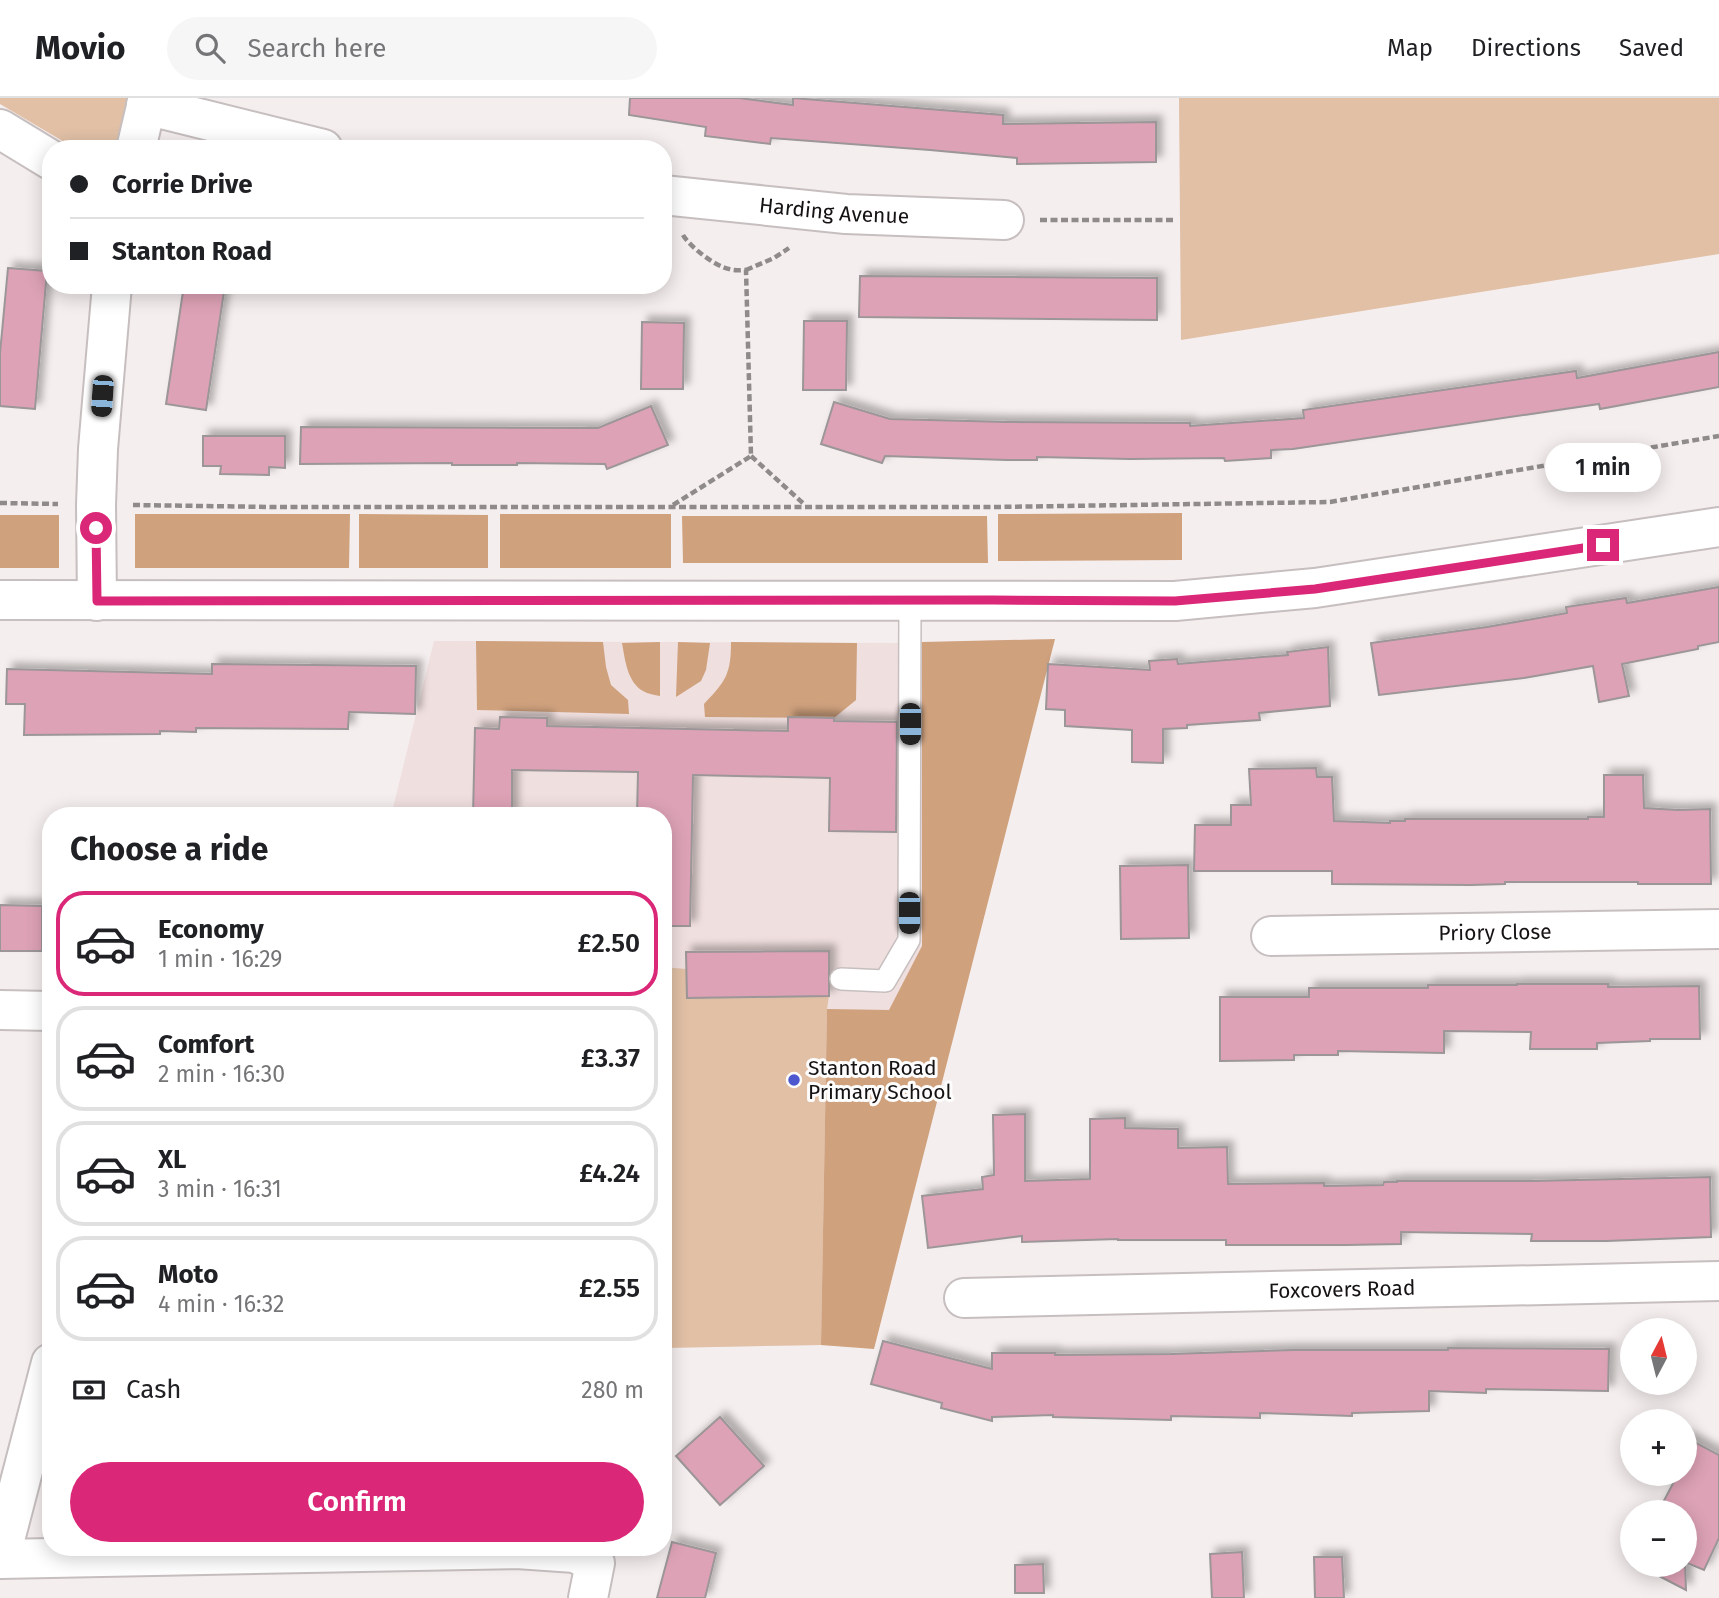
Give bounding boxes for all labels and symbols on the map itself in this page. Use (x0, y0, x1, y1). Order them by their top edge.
street label: Harding Avenue (758, 192, 910, 229)
car (91, 374, 114, 418)
callout: 1 min (1545, 444, 1661, 492)
route start (80, 512, 112, 544)
route end (1587, 529, 1619, 561)
car (900, 703, 921, 745)
car (899, 892, 920, 934)
street label: Priory Close (1438, 919, 1552, 946)
place label: Stanton Road Primary School (808, 1055, 952, 1105)
marker: Stanton Road Primary School (786, 1072, 802, 1088)
street label: Foxcovers Road (1268, 1275, 1416, 1304)
north arrow (1620, 1318, 1698, 1395)

